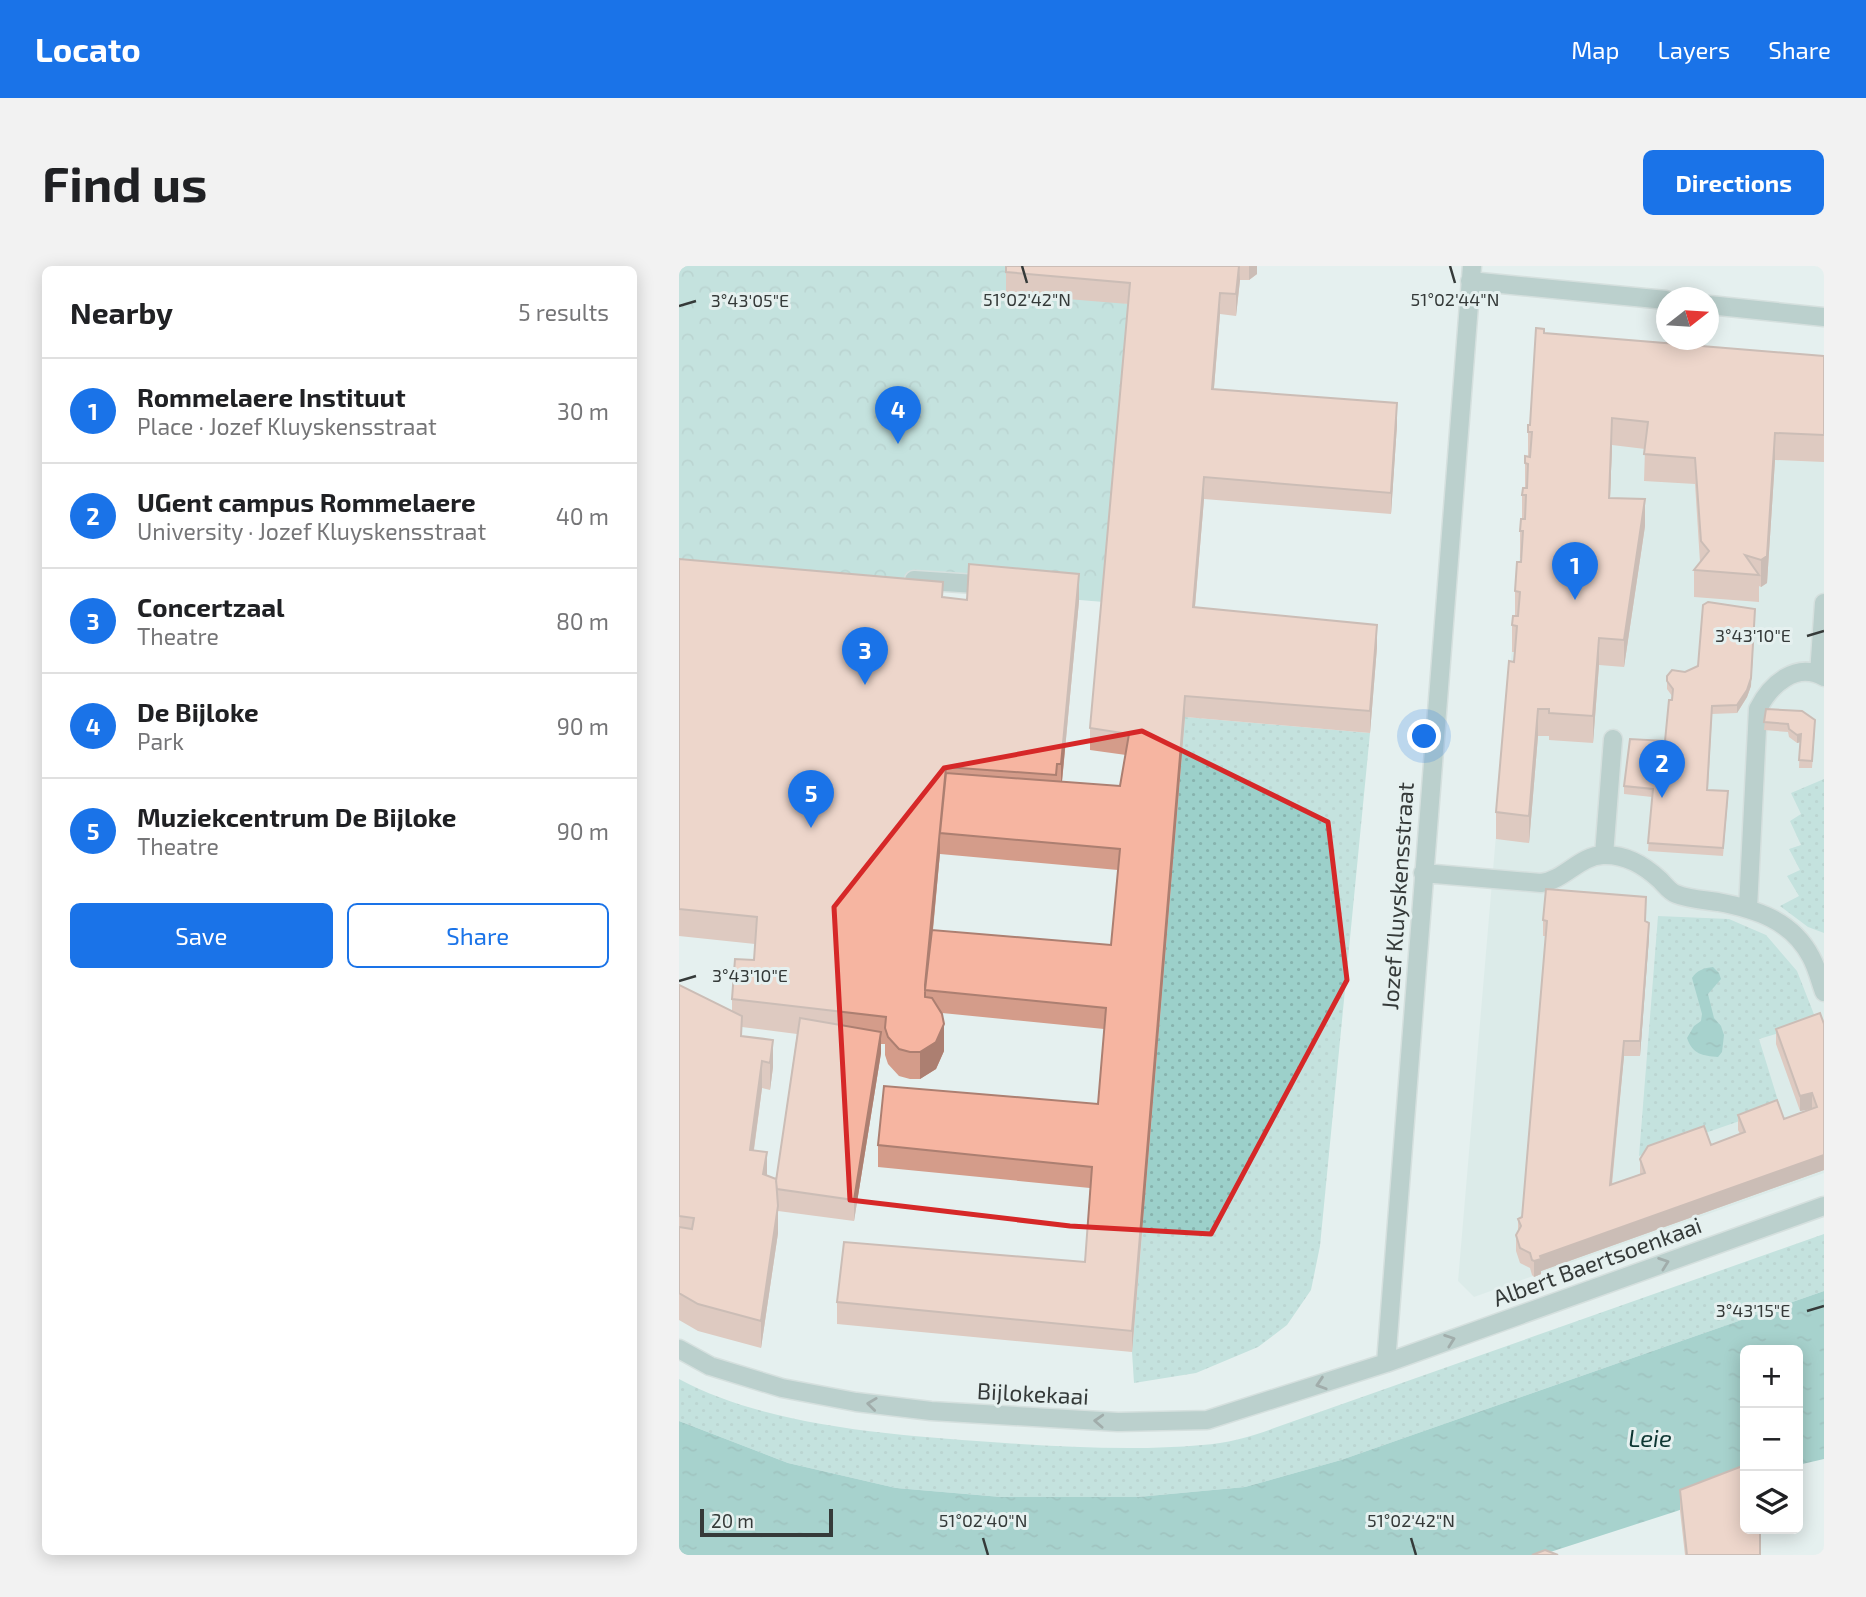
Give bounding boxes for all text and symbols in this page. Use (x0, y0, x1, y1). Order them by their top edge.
text: Locato (35, 29, 141, 69)
text: Map (1571, 35, 1619, 64)
text: Layers (1657, 35, 1730, 64)
text: Share (1768, 35, 1831, 64)
button: Directions (1643, 150, 1824, 215)
text: Find us (42, 153, 207, 212)
north arrow (1656, 287, 1719, 350)
text: 51°02'42"N (983, 288, 1071, 310)
text: 51°02'44"N (1411, 288, 1499, 310)
text: 3°43'05"E (711, 289, 789, 311)
text: Nearby (70, 294, 173, 330)
text: 5 results (518, 298, 609, 326)
text: Rommelaere Instituut (137, 381, 406, 412)
pin: 4 (875, 386, 921, 444)
text: 1 (88, 397, 98, 425)
text: 30 m (557, 397, 609, 425)
text: Place · Jozef Kluyskensstraat (137, 412, 437, 440)
text: UGent campus Rommelaere (137, 486, 476, 517)
text: 2 (86, 502, 100, 530)
text: 40 m (556, 502, 609, 530)
text: University · Jozef Kluyskensstraat (137, 517, 486, 545)
pin: 1 (1552, 542, 1598, 600)
text: Concertzaal (137, 591, 285, 622)
text: 3 (86, 607, 100, 635)
text: 80 m (556, 607, 609, 635)
text: Theatre (137, 622, 219, 650)
text: 3°43'10"E (1715, 624, 1791, 646)
pin: 3 (842, 627, 888, 685)
text: De Bijloke (137, 696, 259, 727)
text: 4 (86, 712, 100, 740)
text: 90 m (557, 712, 609, 740)
your location (1407, 719, 1441, 753)
text: Park (137, 727, 184, 755)
pin: 2 (1639, 740, 1685, 798)
pin: 5 (788, 770, 834, 828)
street label: Jozef Kluyskensstraat (1375, 781, 1419, 1011)
text: Muziekcentrum De Bijloke (137, 801, 456, 832)
text: 5 (87, 817, 99, 845)
text: 90 m (557, 817, 609, 845)
text: Theatre (137, 832, 219, 860)
button: Save (70, 903, 333, 968)
button: Share (347, 903, 609, 968)
text: 3°43'10"E (712, 964, 788, 986)
street label: Albert Baertsoenkaai (1489, 1210, 1705, 1312)
one-way arrow (1658, 1257, 1670, 1271)
text: 3°43'15"E (1716, 1299, 1790, 1321)
one-way arrow (1443, 1334, 1456, 1348)
map controls (1740, 1345, 1803, 1534)
button: + (1740, 1345, 1803, 1408)
one-way arrow (1315, 1375, 1327, 1390)
street label: Bijlokekaai (976, 1376, 1090, 1410)
one-way arrow (866, 1397, 878, 1412)
button: − (1740, 1408, 1803, 1471)
one-way arrow (1093, 1414, 1104, 1429)
water label: Leie (1628, 1423, 1672, 1452)
button: layers (1740, 1471, 1803, 1534)
scale bar (700, 1506, 833, 1538)
text: 20 m (711, 1509, 754, 1532)
text: 51°02'40"N (939, 1509, 1027, 1531)
text: 51°02'42"N (1367, 1509, 1455, 1531)

